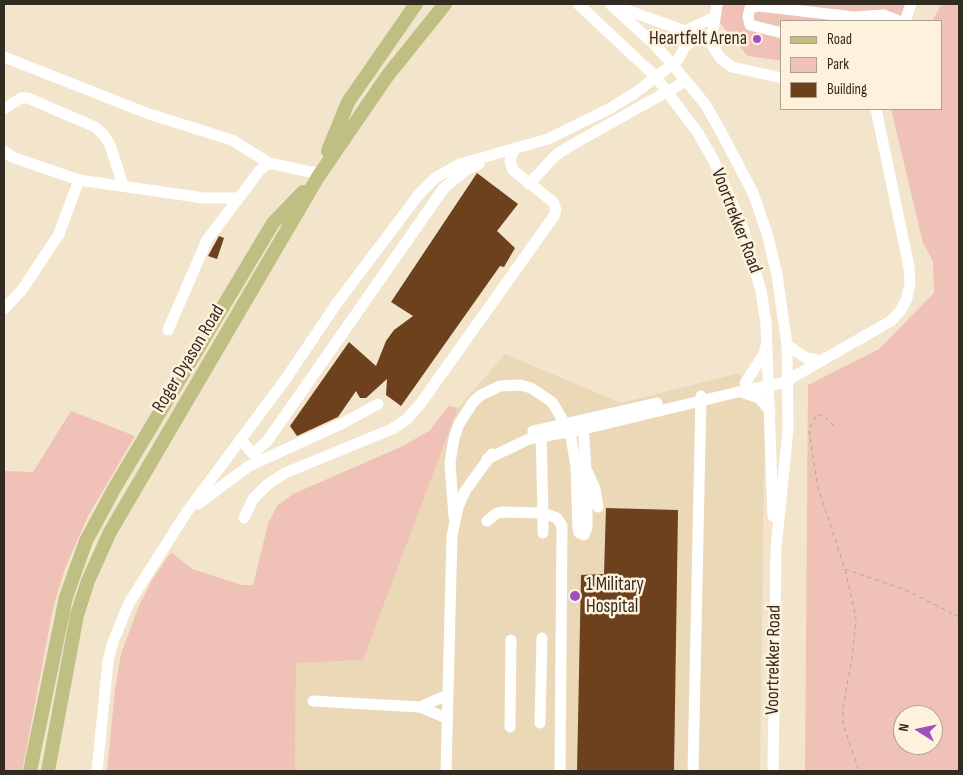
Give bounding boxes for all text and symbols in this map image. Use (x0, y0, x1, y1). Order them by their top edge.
legend (780, 20, 943, 110)
place label: Heartfelt Arena (649, 28, 747, 50)
text: Road (827, 30, 852, 49)
marker: Heartfelt Arena (751, 33, 763, 45)
text: Park (827, 55, 849, 74)
text: Building (827, 80, 867, 99)
street label: Voortrekker Road (706, 166, 766, 276)
street label: Roger Dyason Road (148, 301, 230, 417)
place label: 1 Military Hospital (586, 574, 644, 618)
marker: 1 Military Hospital (568, 589, 582, 603)
street label: Voortrekker Road (762, 605, 786, 715)
north arrow (893, 705, 943, 755)
text: N (895, 722, 913, 733)

